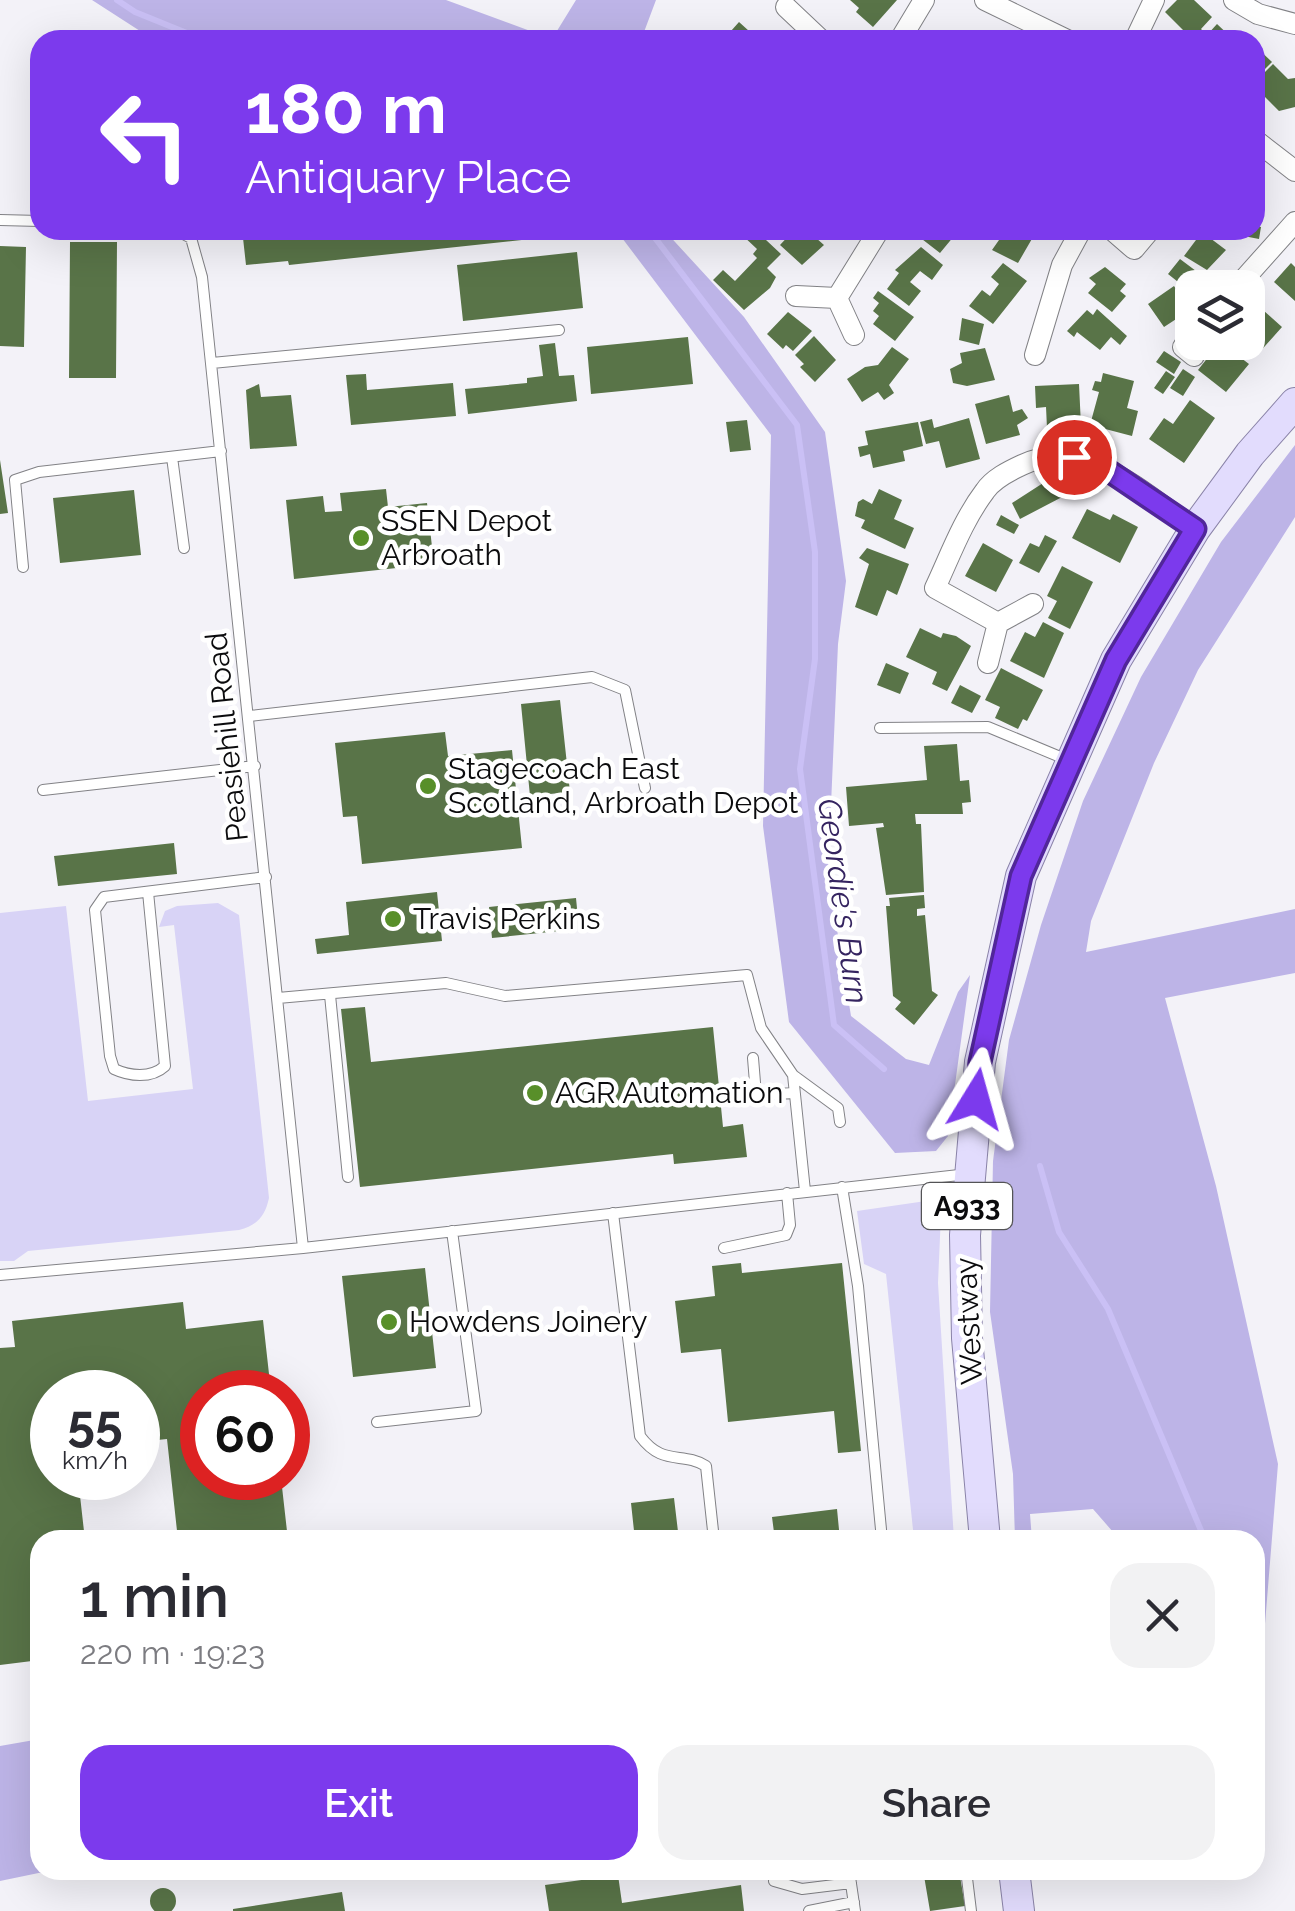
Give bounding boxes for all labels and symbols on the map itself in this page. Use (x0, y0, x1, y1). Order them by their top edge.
pin (1032, 415, 1117, 500)
place label: SSEN Depot Arbroath (381, 503, 552, 572)
marker: SSEN Depot Arbroath (350, 527, 372, 549)
street label: Peasiehill Road (198, 631, 255, 843)
place label: Stagecoach East Scotland, Arbroath Depot (448, 751, 798, 820)
marker: Stagecoach East Scotland, Arbroath Depot (417, 775, 439, 797)
water label: Geordie's Burn (811, 796, 876, 1006)
place label: Travis Perkins (413, 901, 601, 936)
marker: Travis Perkins (382, 908, 404, 930)
position arrow (924, 1047, 1028, 1151)
place label: AGR Automation (555, 1075, 783, 1110)
marker: AGR Automation (524, 1082, 546, 1104)
road number: A933 (922, 1183, 1012, 1229)
street label: Westway (948, 1256, 989, 1386)
place label: Howdens Joinery (409, 1304, 648, 1339)
marker: Howdens Joinery (378, 1311, 400, 1333)
speed limit sign: 60 (180, 1370, 310, 1500)

